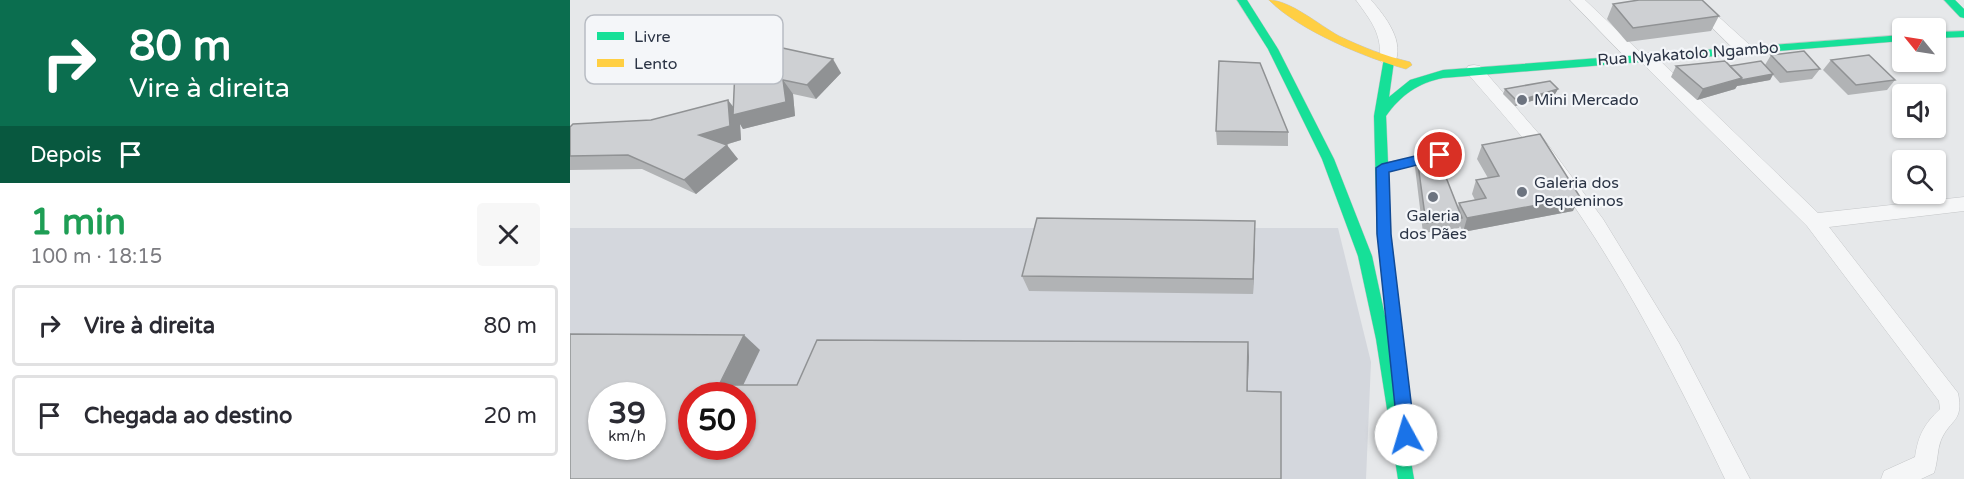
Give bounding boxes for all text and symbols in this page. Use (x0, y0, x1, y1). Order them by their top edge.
legend (585, 15, 783, 84)
north arrow (1892, 18, 1946, 72)
map controls (1892, 18, 1946, 204)
text: 80 m (129, 21, 231, 72)
icon: right (30, 24, 108, 102)
text: Livre (634, 27, 671, 47)
street label: Rua Nyakatolo Ngambo (1597, 38, 1779, 70)
text: Lento (634, 54, 678, 74)
text: Vire à direita (129, 72, 290, 105)
button: sound (1892, 84, 1946, 138)
place label: Mini Mercado (1534, 90, 1639, 110)
marker: Mini Mercado (1515, 93, 1529, 107)
pin (1414, 129, 1465, 180)
icon: arrive (114, 138, 147, 171)
icon: arrive (1423, 138, 1456, 171)
text: Depois (30, 142, 102, 168)
button: search (1892, 150, 1946, 204)
place label: Galeria dos Pequeninos (1534, 173, 1623, 211)
marker: Galeria dos Pequeninos (1515, 185, 1529, 199)
marker: Galeria dos Pães (1426, 190, 1440, 204)
text: 1 min (30, 201, 126, 244)
button: close (477, 203, 540, 266)
place label: Galeria dos Pães (1399, 206, 1467, 244)
text: 100 m · 18:15 (30, 245, 162, 269)
icon: right (33, 309, 66, 342)
text: Vire à direita (84, 313, 215, 339)
text: 80 m (483, 313, 537, 339)
speed limit sign: 50 (678, 382, 756, 460)
text: 39 (608, 395, 646, 432)
icon: arrive (33, 399, 66, 432)
text: Chegada ao destino (84, 403, 292, 429)
text: 20 m (483, 403, 537, 429)
position arrow (1374, 403, 1438, 467)
text: km/h (608, 427, 646, 445)

